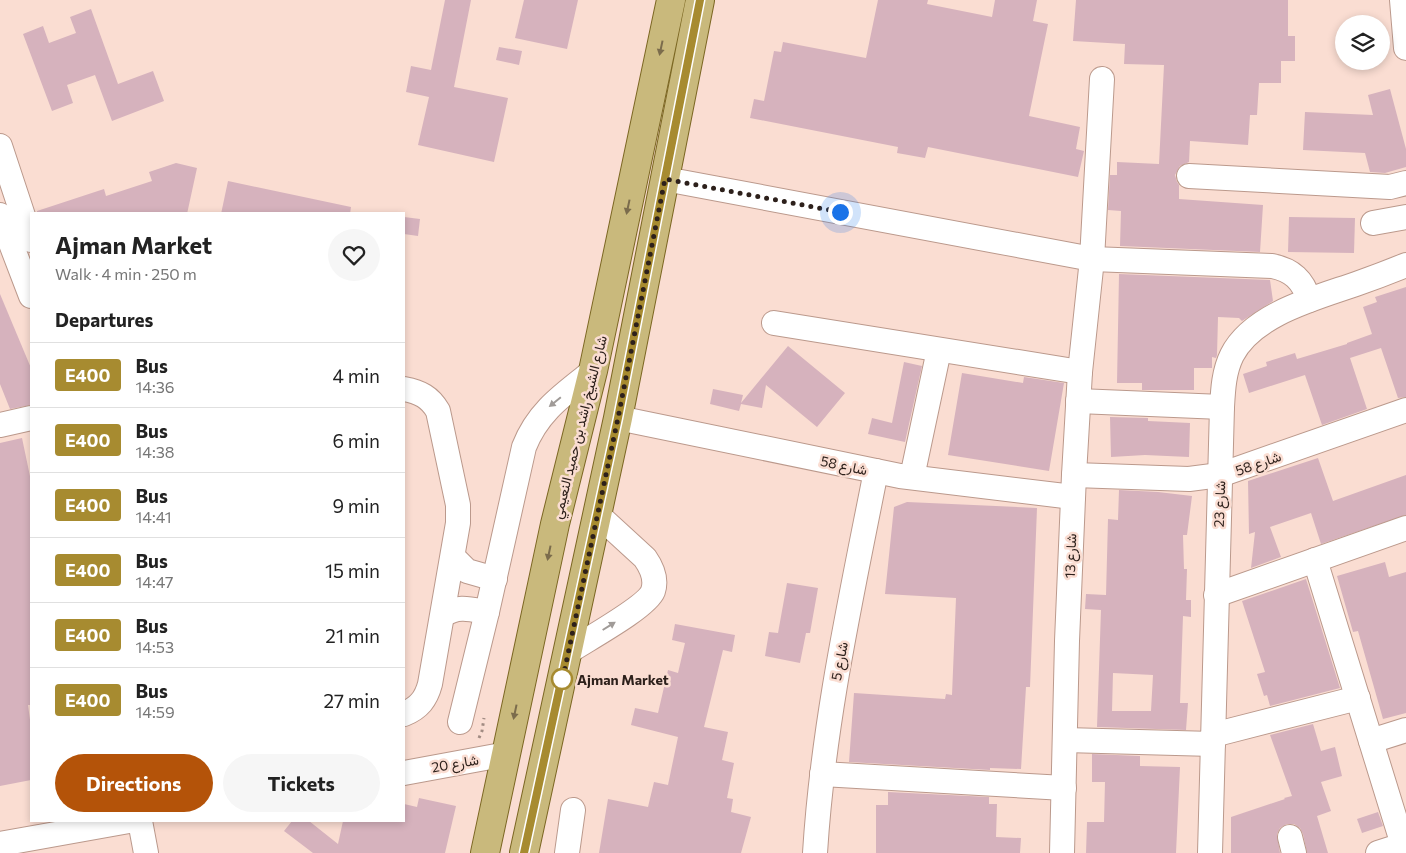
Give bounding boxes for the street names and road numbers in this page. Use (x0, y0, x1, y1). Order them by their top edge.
street label: شارع الشيخ راشد بن حميد النعيمي (548, 334, 614, 521)
street label: شارع 58 (1233, 447, 1284, 482)
street label: شارع 58 (818, 452, 869, 481)
street label: شارع 23 (1210, 480, 1231, 528)
street label: شارع 13 (1061, 533, 1082, 579)
street label: شارع 5 (827, 640, 854, 682)
street label: شارع 20 (430, 750, 480, 778)

